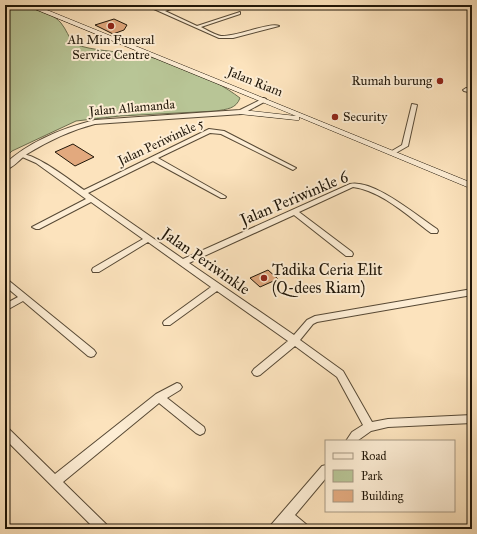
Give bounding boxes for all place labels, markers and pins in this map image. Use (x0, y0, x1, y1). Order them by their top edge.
marker: Ah Min Funeral Service Centre (106, 21, 116, 31)
place label: Ah Min Funeral Service Centre (66, 32, 155, 63)
place label: Rumah burung (351, 73, 433, 89)
marker: Rumah burung (435, 76, 445, 86)
place label: Security (343, 109, 388, 125)
marker: Security (330, 112, 340, 122)
place label: Tadika Ceria Elit (Q-dees Riam) (272, 260, 383, 298)
marker: Tadika Ceria Elit (Q-dees Riam) (259, 273, 269, 283)

